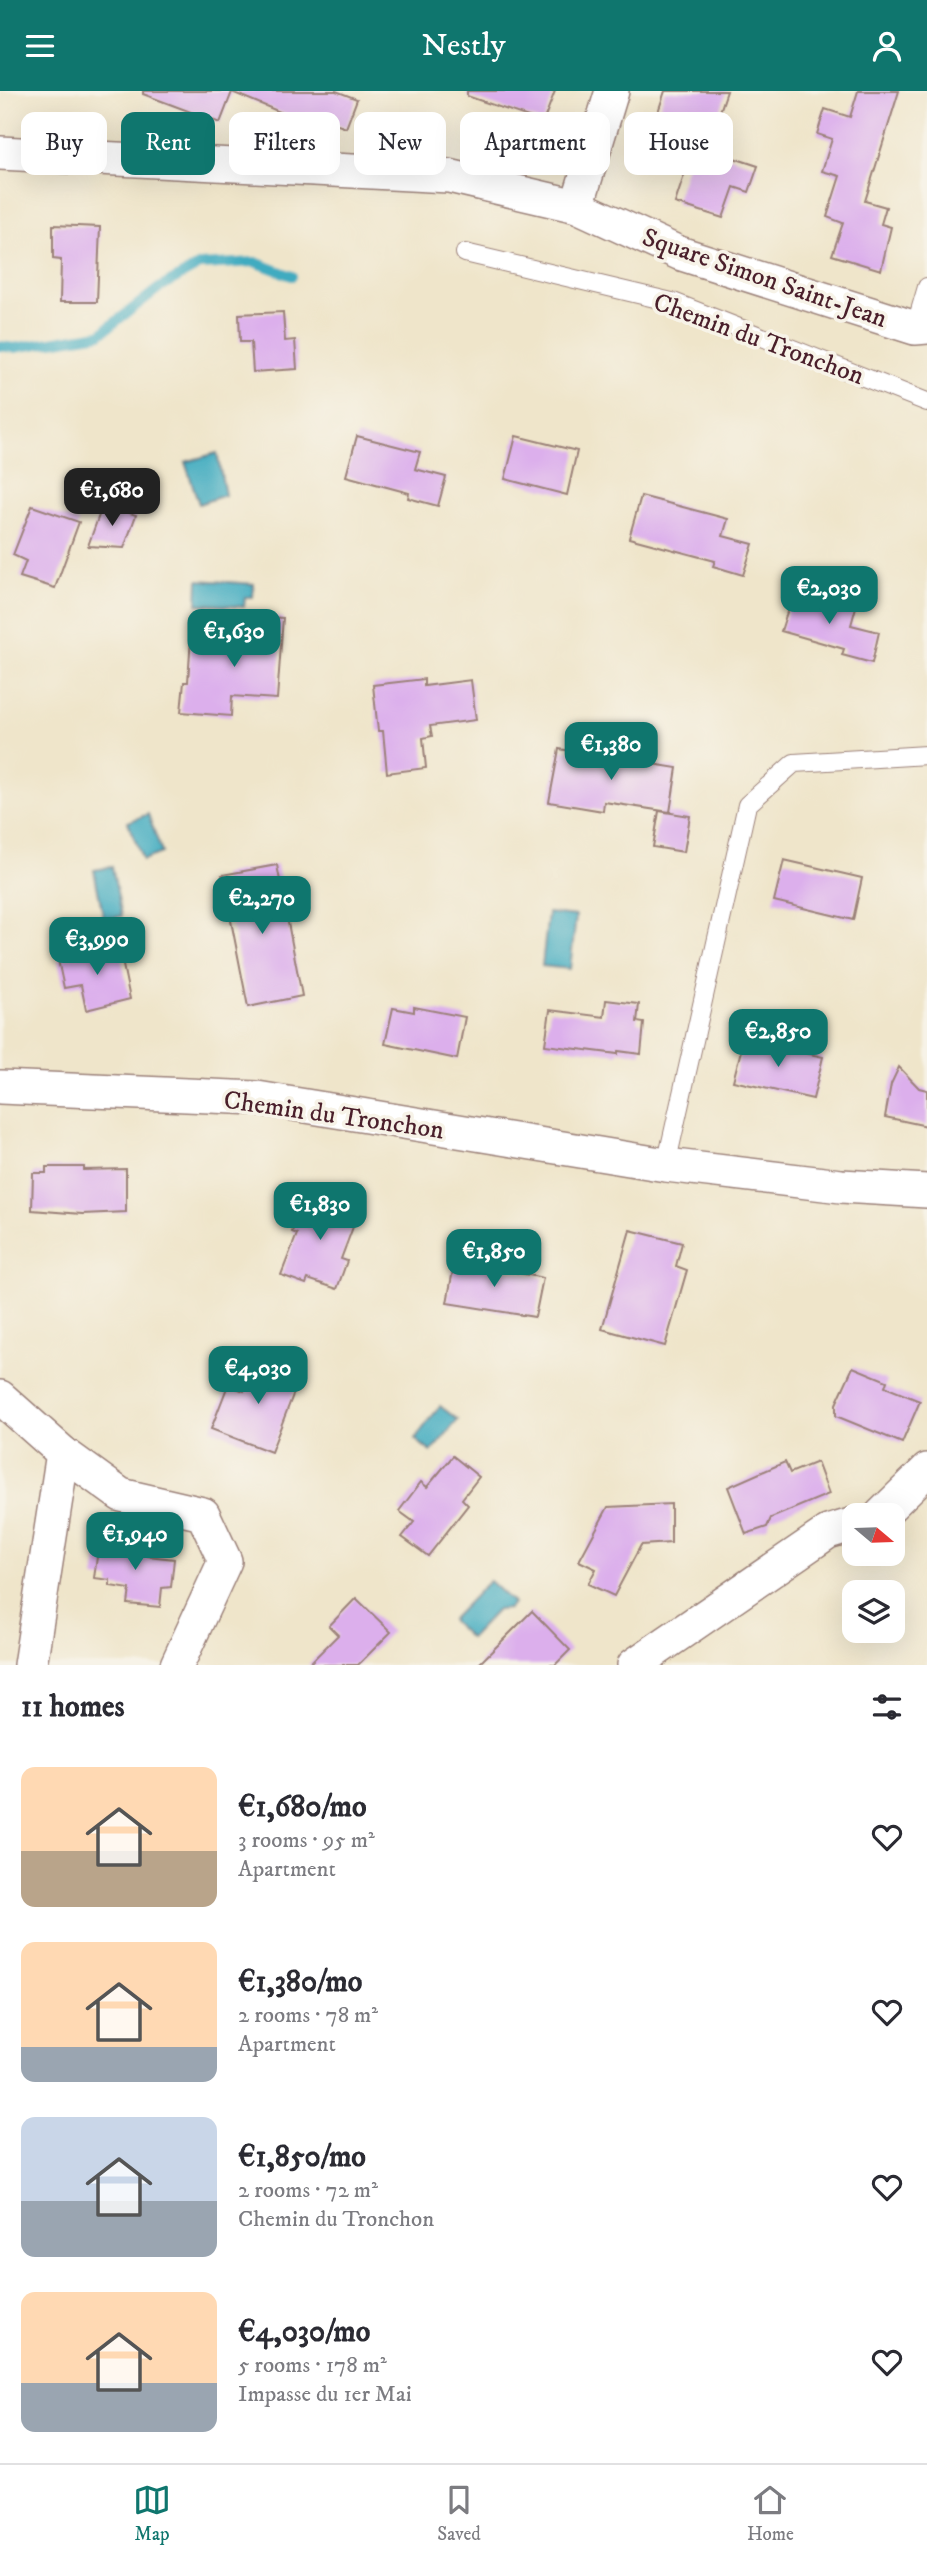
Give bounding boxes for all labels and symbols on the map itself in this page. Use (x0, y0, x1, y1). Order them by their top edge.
street label: Square Simon Saint-Jean (638, 221, 892, 336)
street label: Chemin du Tronchon (649, 286, 869, 393)
pin: €1,680 (55, 469, 169, 528)
pin: €2,030 (772, 567, 886, 626)
pin: €1,630 (177, 609, 291, 669)
pin: €1,380 (554, 723, 668, 782)
pin: €2,270 (205, 877, 319, 936)
pin: €3,990 (40, 917, 154, 977)
pin: €2,850 (721, 1009, 835, 1069)
street label: Chemin du Tronchon (222, 1084, 446, 1147)
pin: €1,830 (263, 1183, 377, 1242)
pin: €1,850 (437, 1229, 551, 1289)
pin: €4,030 (201, 1347, 315, 1406)
north arrow (842, 1503, 905, 1566)
pin: €1,940 (78, 1513, 192, 1572)

